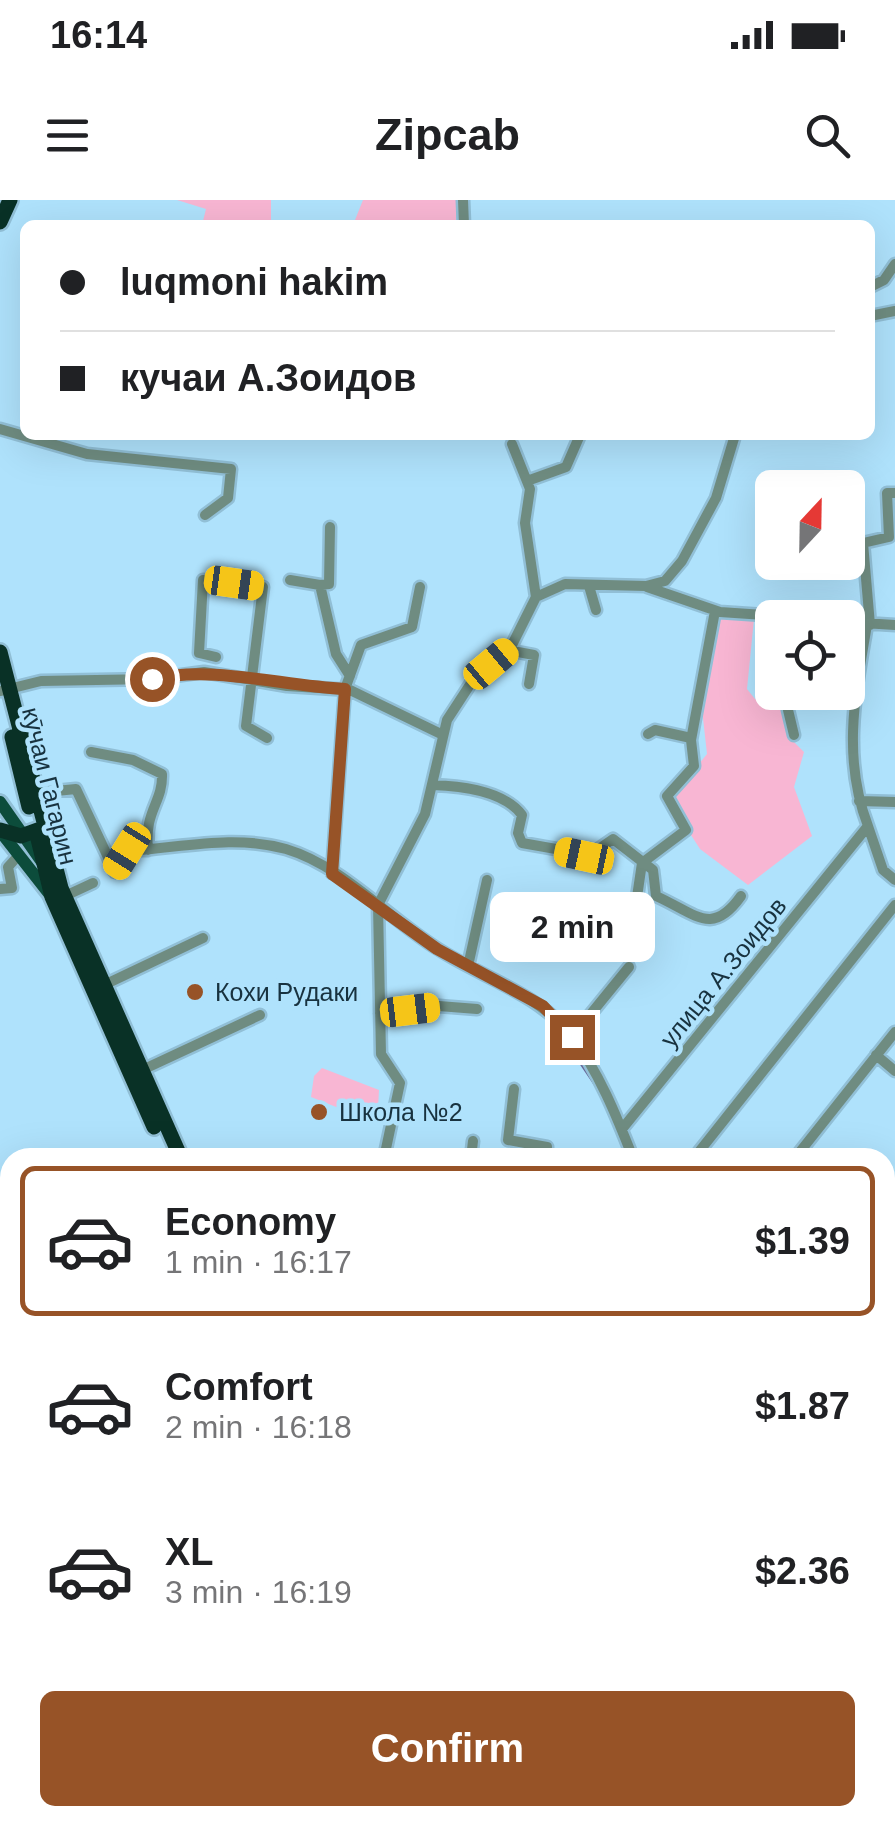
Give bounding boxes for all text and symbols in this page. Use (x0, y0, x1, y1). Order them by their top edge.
text: 16:14 (50, 14, 147, 56)
icon: menu (40, 108, 95, 163)
icon: search (800, 108, 855, 163)
text: Zipcab (375, 109, 520, 160)
text: luqmoni hakim (120, 261, 388, 303)
text: кучаи А.Зоидов (120, 357, 416, 399)
north arrow (755, 470, 865, 580)
map controls (755, 470, 865, 710)
car (202, 564, 266, 602)
button: locate (755, 600, 865, 710)
car (458, 633, 524, 695)
route start (130, 657, 175, 702)
street label: кӯчаи Гагарин (17, 704, 83, 868)
car (98, 818, 156, 884)
car (552, 835, 616, 877)
callout: 2 min (490, 892, 654, 962)
street label: улица А.Зоидов (654, 892, 792, 1052)
text: 2 min (531, 909, 614, 945)
place label: Кохи Рудаки (215, 978, 358, 1006)
marker: Кохи Рудаки (184, 981, 206, 1003)
car (378, 991, 442, 1029)
route end (550, 1015, 595, 1060)
place label: Школа №2 (339, 1098, 463, 1126)
marker: Школа №2 (308, 1101, 330, 1123)
icon: car (45, 1196, 135, 1286)
text: Economy (165, 1201, 336, 1243)
text: $1.39 (755, 1220, 850, 1262)
text: 1 min · 16:17 (165, 1244, 352, 1280)
icon: car (45, 1361, 135, 1451)
text: Comfort (165, 1366, 313, 1408)
text: $1.87 (755, 1385, 850, 1427)
text: 2 min · 16:18 (165, 1409, 352, 1445)
icon: car (45, 1526, 135, 1616)
text: XL (165, 1531, 214, 1573)
text: $2.36 (755, 1550, 850, 1592)
text: 3 min · 16:19 (165, 1574, 352, 1610)
button: Confirm (40, 1691, 855, 1806)

